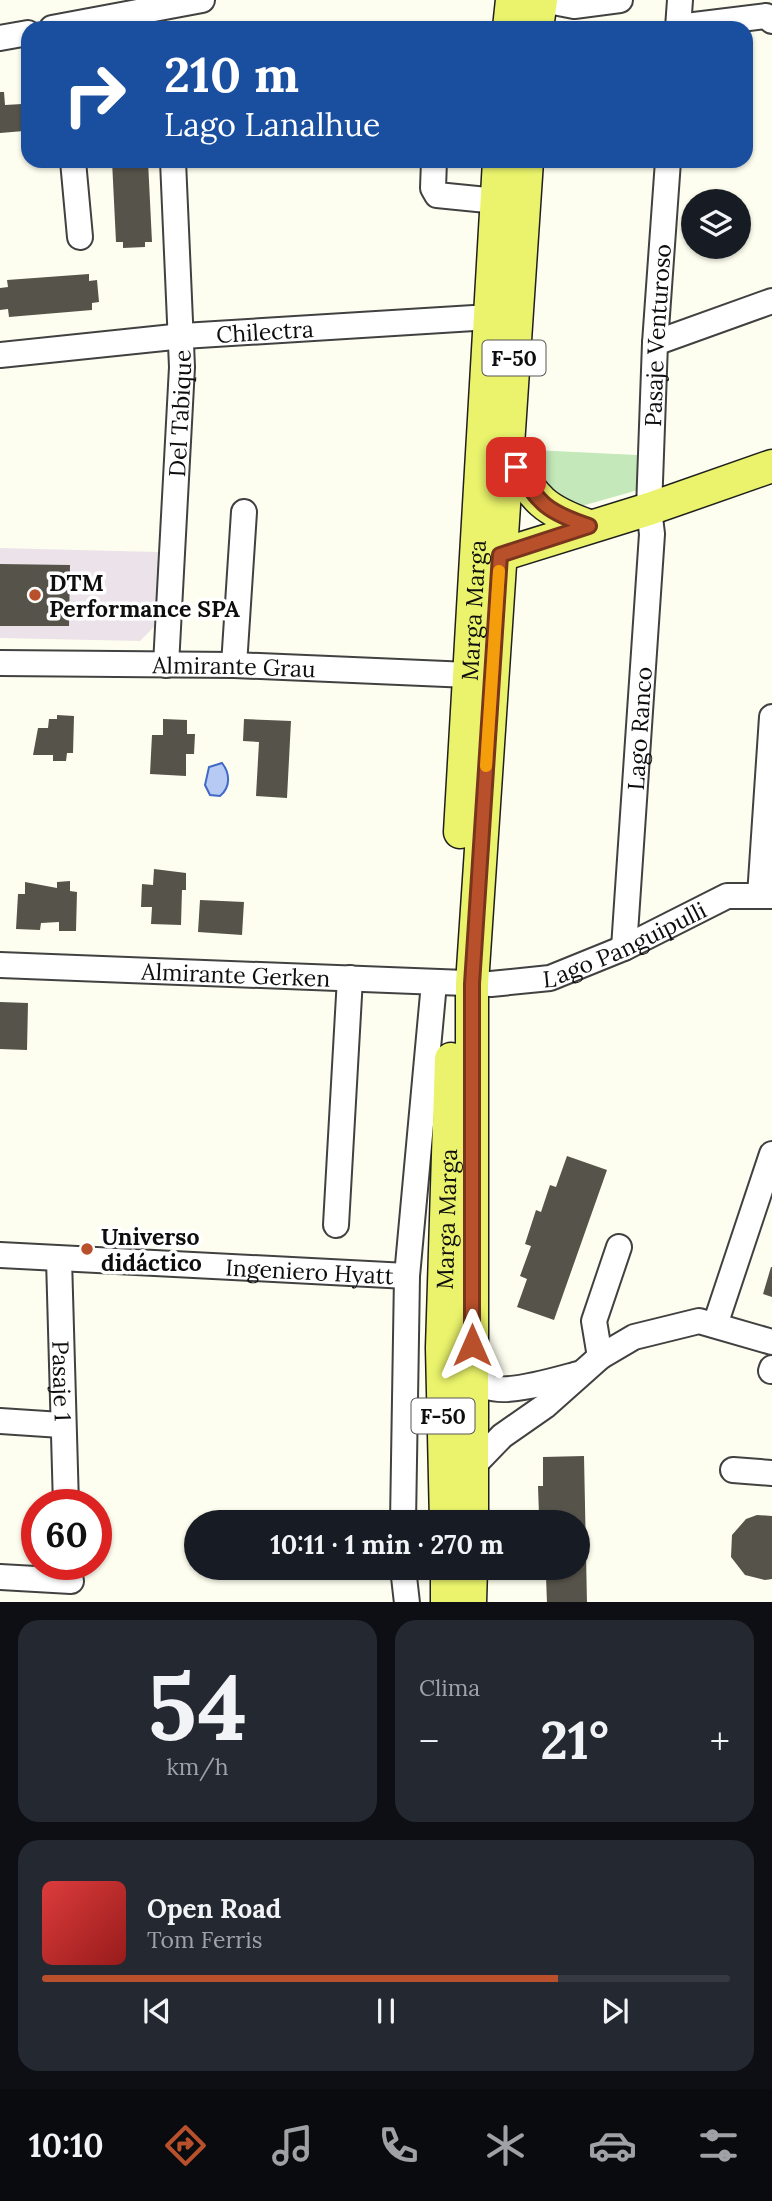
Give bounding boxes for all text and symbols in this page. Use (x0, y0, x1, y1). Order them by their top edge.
text: 210 m (164, 43, 299, 105)
icon: right (49, 49, 140, 140)
text: Lago Lanalhue (164, 104, 380, 145)
map controls (681, 189, 751, 259)
button: layers (681, 189, 751, 259)
street label: Pasaje Venturoso (637, 243, 677, 427)
street label: Chilectra (215, 313, 315, 348)
road number: F-50 (482, 340, 546, 376)
street label: Del Tabique (162, 349, 197, 478)
pin (486, 437, 546, 497)
icon: arrive (497, 448, 535, 486)
street label: Marga Marga (454, 539, 491, 682)
place label: DTM Performance SPA (49, 568, 241, 623)
marker: DTM Performance SPA (27, 587, 43, 603)
street label: Almirante Grau (151, 650, 316, 683)
street label: Lago Ranco (620, 666, 657, 791)
street label: Lago Panguipulli (541, 895, 711, 993)
street label: Almirante Gerken (140, 956, 331, 992)
street label: Marga Marga (429, 1148, 463, 1290)
place label: Universo didáctico (101, 1222, 202, 1277)
marker: Universo didáctico (79, 1241, 95, 1257)
street label: Ingeniero Hyatt (225, 1252, 394, 1290)
position arrow (435, 1308, 509, 1382)
street label: Pasaje 1 (47, 1340, 78, 1422)
road number: F-50 (412, 1398, 474, 1434)
speed limit sign: 60 (21, 1489, 112, 1580)
text: 10:11 · 1 min · 270 m (270, 1528, 504, 1561)
text: 54 (148, 1648, 247, 1765)
text: Clima (419, 1673, 480, 1702)
text: 21° (540, 1707, 609, 1773)
text: − (419, 1717, 439, 1765)
text: + (710, 1717, 730, 1765)
text: km/h (166, 1752, 229, 1781)
text: Open Road (147, 1892, 281, 1925)
text: Tom Ferris (147, 1925, 262, 1954)
icon: previous (138, 1992, 176, 2030)
icon: pause (367, 1992, 405, 2030)
icon: next (596, 1992, 634, 2030)
icon: directions (161, 2121, 210, 2170)
icon: music (268, 2121, 317, 2170)
icon: phone (374, 2121, 423, 2170)
icon: climate (481, 2121, 530, 2170)
icon: car (588, 2121, 637, 2170)
icon: filters (694, 2121, 743, 2170)
text: 10:10 (29, 2125, 104, 2166)

